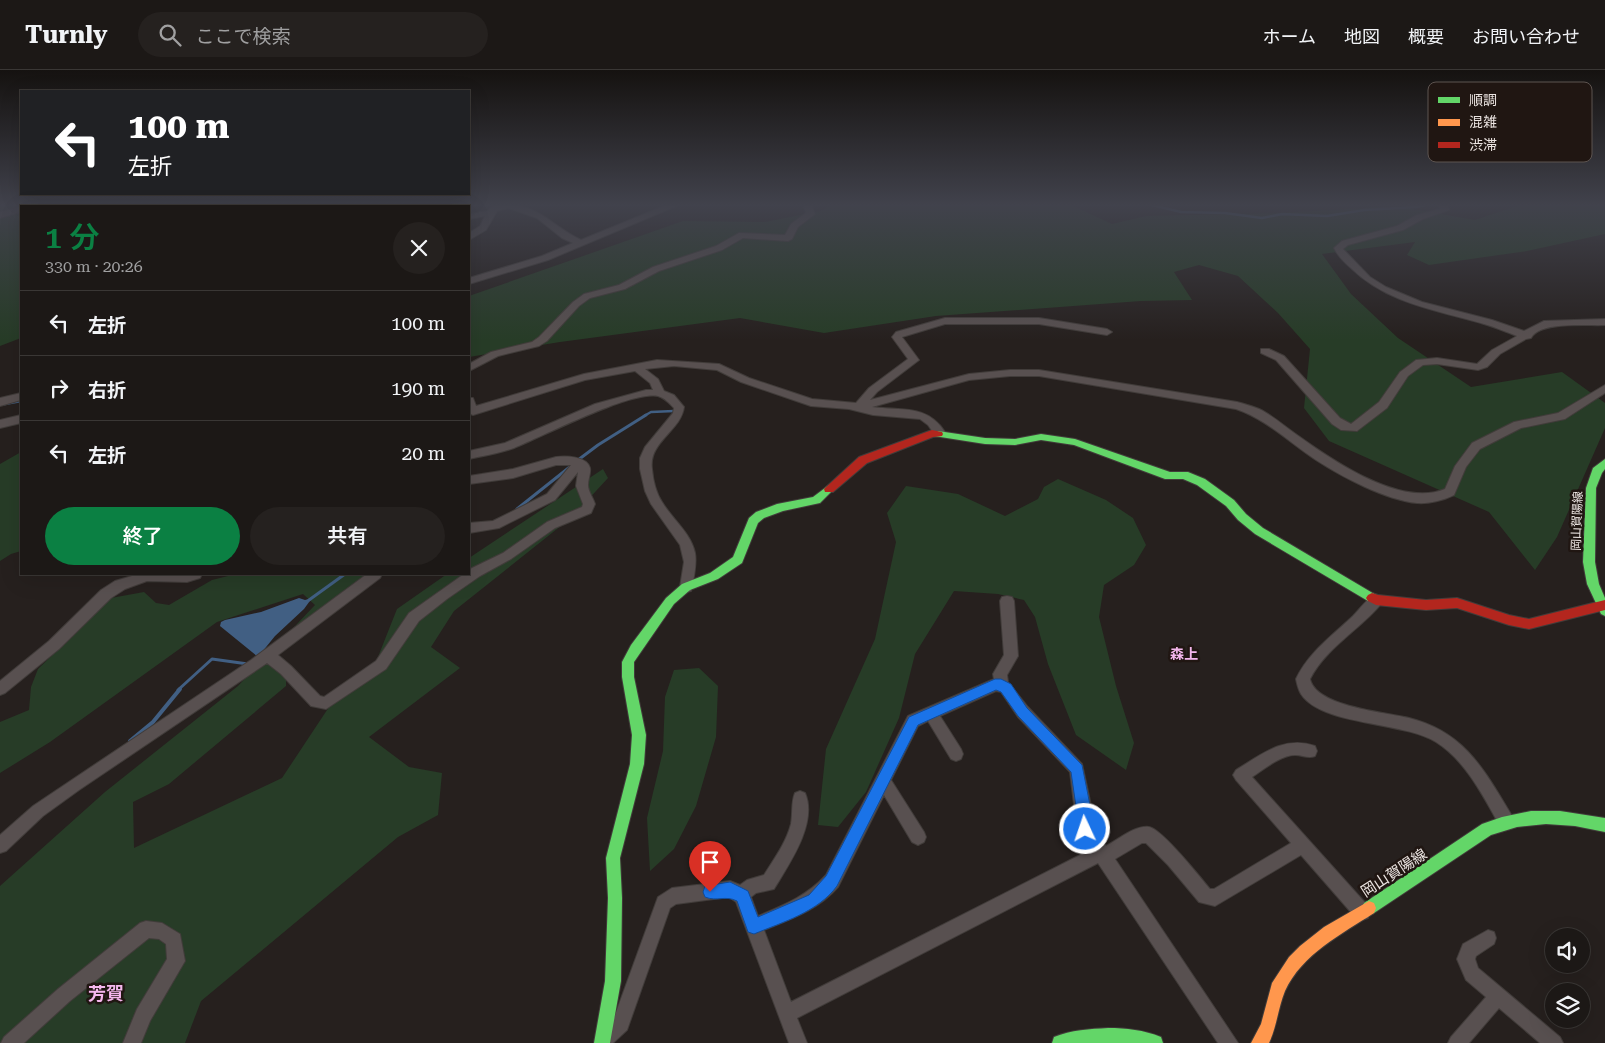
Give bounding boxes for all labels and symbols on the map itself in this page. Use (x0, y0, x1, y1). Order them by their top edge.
legend (1428, 82, 1592, 162)
text: 順調 (1469, 92, 1497, 108)
text: 混雑 (1469, 114, 1497, 130)
text: 渋滞 (1469, 137, 1497, 153)
street label: 岡山賀陽線 (1569, 491, 1585, 551)
district label: 森上 (1170, 646, 1198, 662)
position arrow (1058, 802, 1110, 854)
pin (689, 841, 731, 892)
street label: 岡山賀陽線 (1358, 845, 1430, 901)
district label: 芳賀 (88, 983, 124, 1004)

